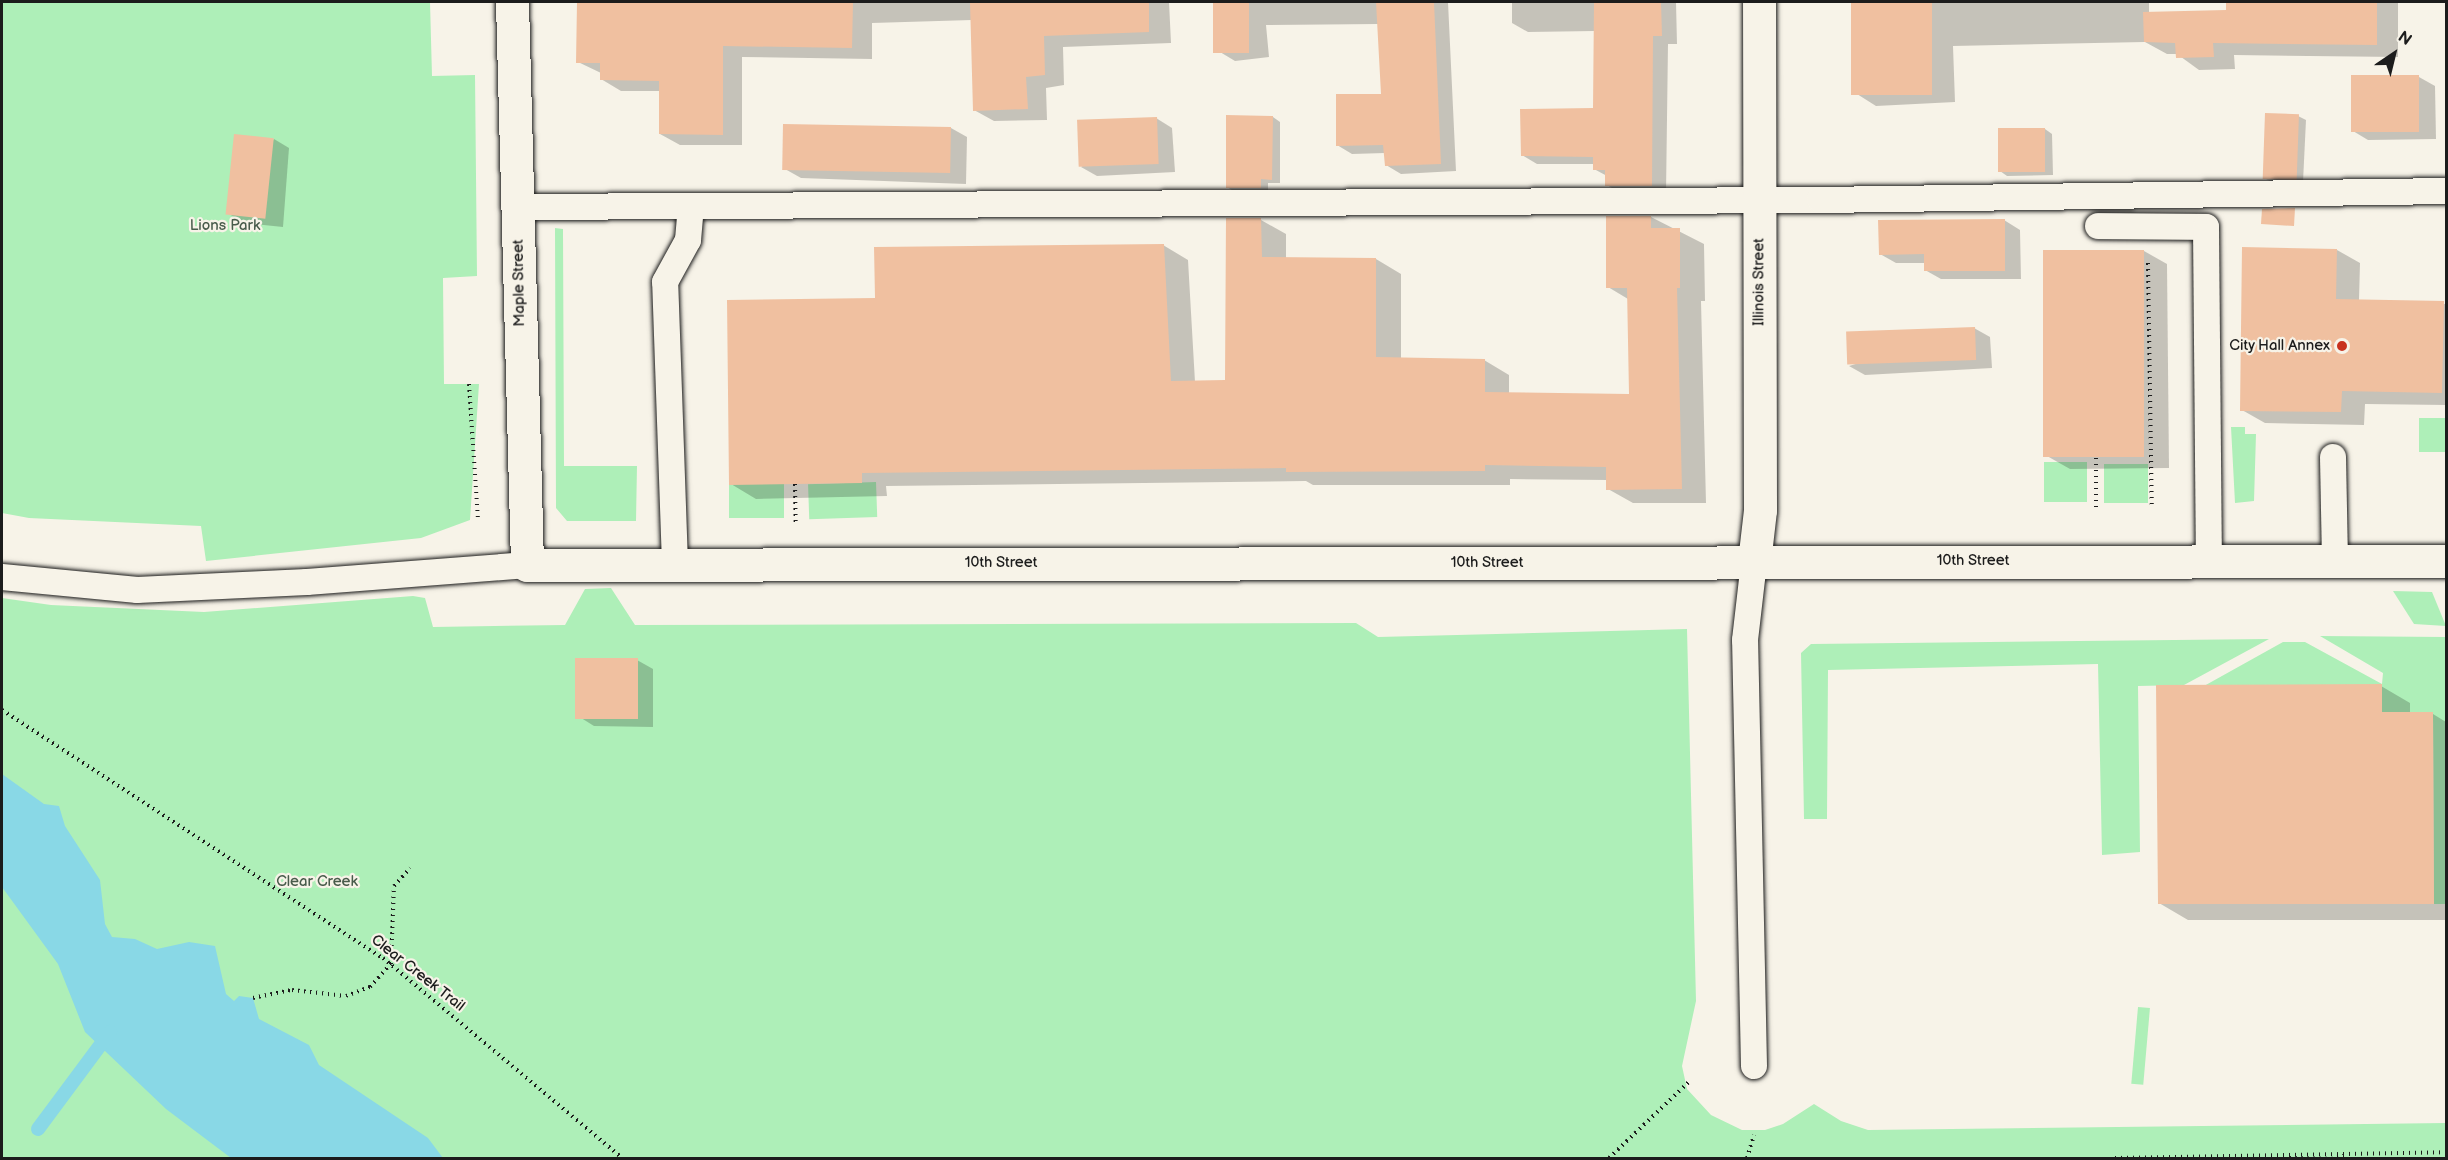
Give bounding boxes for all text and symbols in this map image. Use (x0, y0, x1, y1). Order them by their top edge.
north arrow (2364, 24, 2424, 84)
text: N (2394, 28, 2415, 50)
park label: Lions Park (190, 217, 260, 235)
street label: Illinois Street (1750, 238, 1768, 326)
street label: Maple Street (509, 239, 529, 327)
place label: City Hall Annex (2228, 337, 2330, 355)
marker: City Hall Annex (2335, 339, 2349, 353)
street label: 10th Street (1937, 552, 2009, 570)
street label: 10th Street (965, 554, 1037, 572)
street label: 10th Street (1451, 554, 1523, 572)
park label: Clear Creek (276, 873, 358, 891)
street label: Clear Creek Trail (367, 931, 469, 1015)

